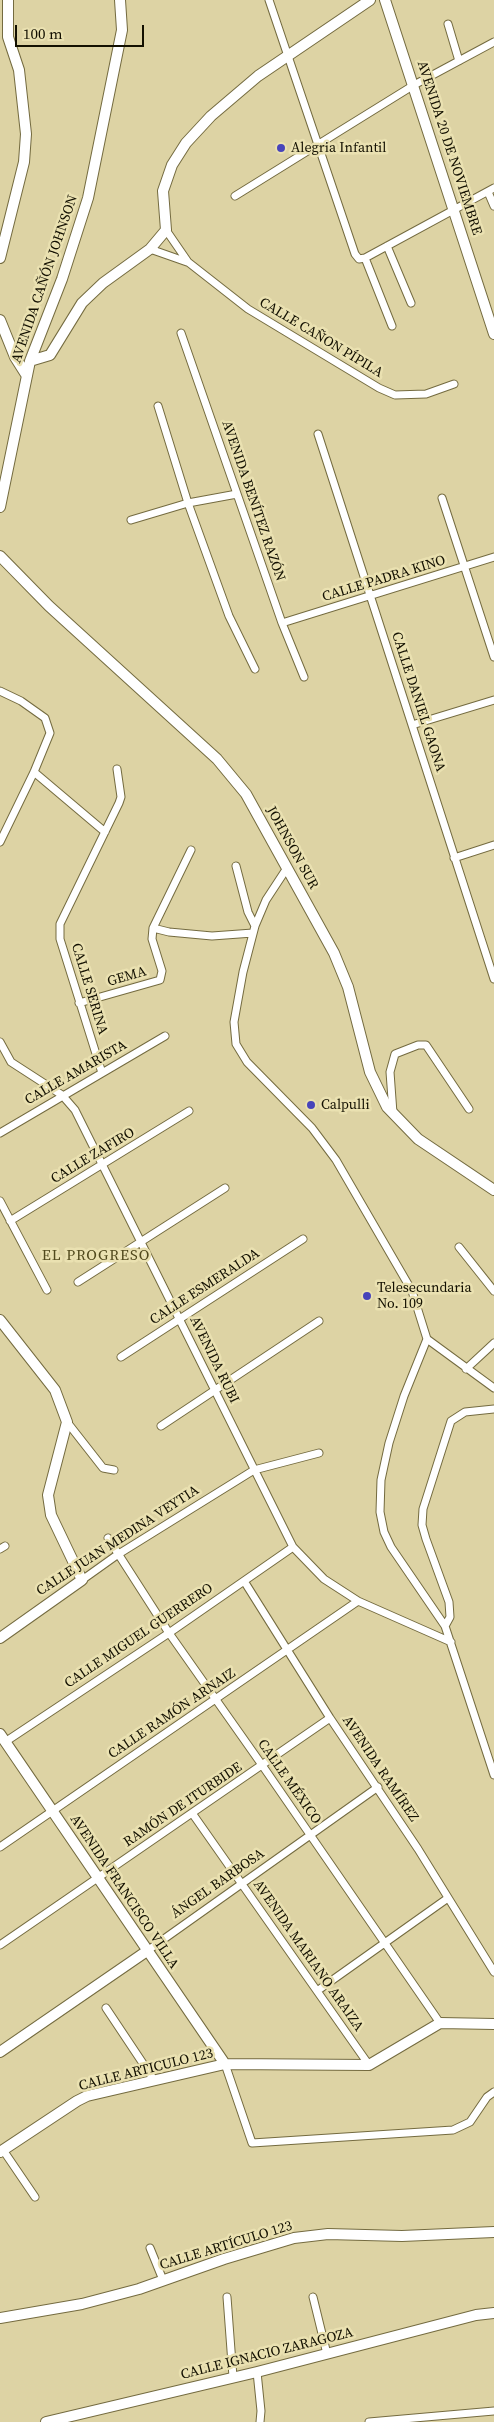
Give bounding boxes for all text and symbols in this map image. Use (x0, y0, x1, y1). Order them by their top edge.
scale bar (18, 15, 146, 47)
text: 100 m (23, 23, 63, 44)
street label: AVENIDA 20 DE NOVIEMBRE (413, 59, 485, 237)
place label: Alegria Infantil (291, 140, 386, 156)
marker: Alegria Infantil (275, 142, 287, 154)
street label: AVENIDA CAÑÓN JOHNSON (8, 193, 82, 365)
street label: CALLE CAÑON PÍPILA (256, 294, 386, 382)
street label: AVENIDA BENÍTEZ RAZÓN (218, 419, 288, 583)
street label: CALLE PADRA KINO (320, 552, 448, 606)
street label: CALLE DANIEL GAONA (387, 630, 449, 774)
street label: JOHNSON SUR (262, 804, 322, 892)
street label: CALLE SERINA (67, 941, 111, 1037)
street label: GEMA (106, 963, 148, 991)
street label: CALLE AMARISTA (22, 1037, 130, 1109)
place label: Calpulli (321, 1097, 370, 1113)
marker: Calpulli (305, 1099, 317, 1111)
street label: CALLE ZAFIRO (48, 1124, 138, 1188)
street label: CALLE ESMERALDA (147, 1245, 263, 1329)
district label: EL PROGRESO (40, 1247, 152, 1265)
place label: Telesecundaria No. 109 (377, 1280, 472, 1312)
marker: Telesecundaria No. 109 (361, 1290, 373, 1302)
street label: AVENIDA RUBI (186, 1314, 242, 1406)
street label: CALLE JUAN MEDINA VEYTIA (34, 1482, 202, 1600)
street label: CALLE MIGUEL GUERRERO (61, 1580, 217, 1692)
street label: CALLE RAMÓN ARNAIZ (105, 1665, 239, 1763)
street label: AVENIDA RAMÍREZ (338, 1713, 422, 1825)
street label: CALLE MÉXICO (254, 1736, 324, 1828)
street label: RAMÓN DE ITURBIDE (121, 1759, 245, 1851)
street label: AVENIDA FRANCISCO VILLA (66, 1812, 182, 1972)
street label: ÁNGEL BARBOSA (168, 1846, 268, 1922)
street label: AVENIDA MARIANO ARAIZA (249, 1877, 367, 2035)
street label: CALLE ARTICULO 123 (77, 2045, 215, 2095)
street label: CALLE ARTÍCULO 123 (158, 2218, 294, 2274)
street label: CALLE IGNACIO ZARAGOZA (179, 2324, 355, 2384)

